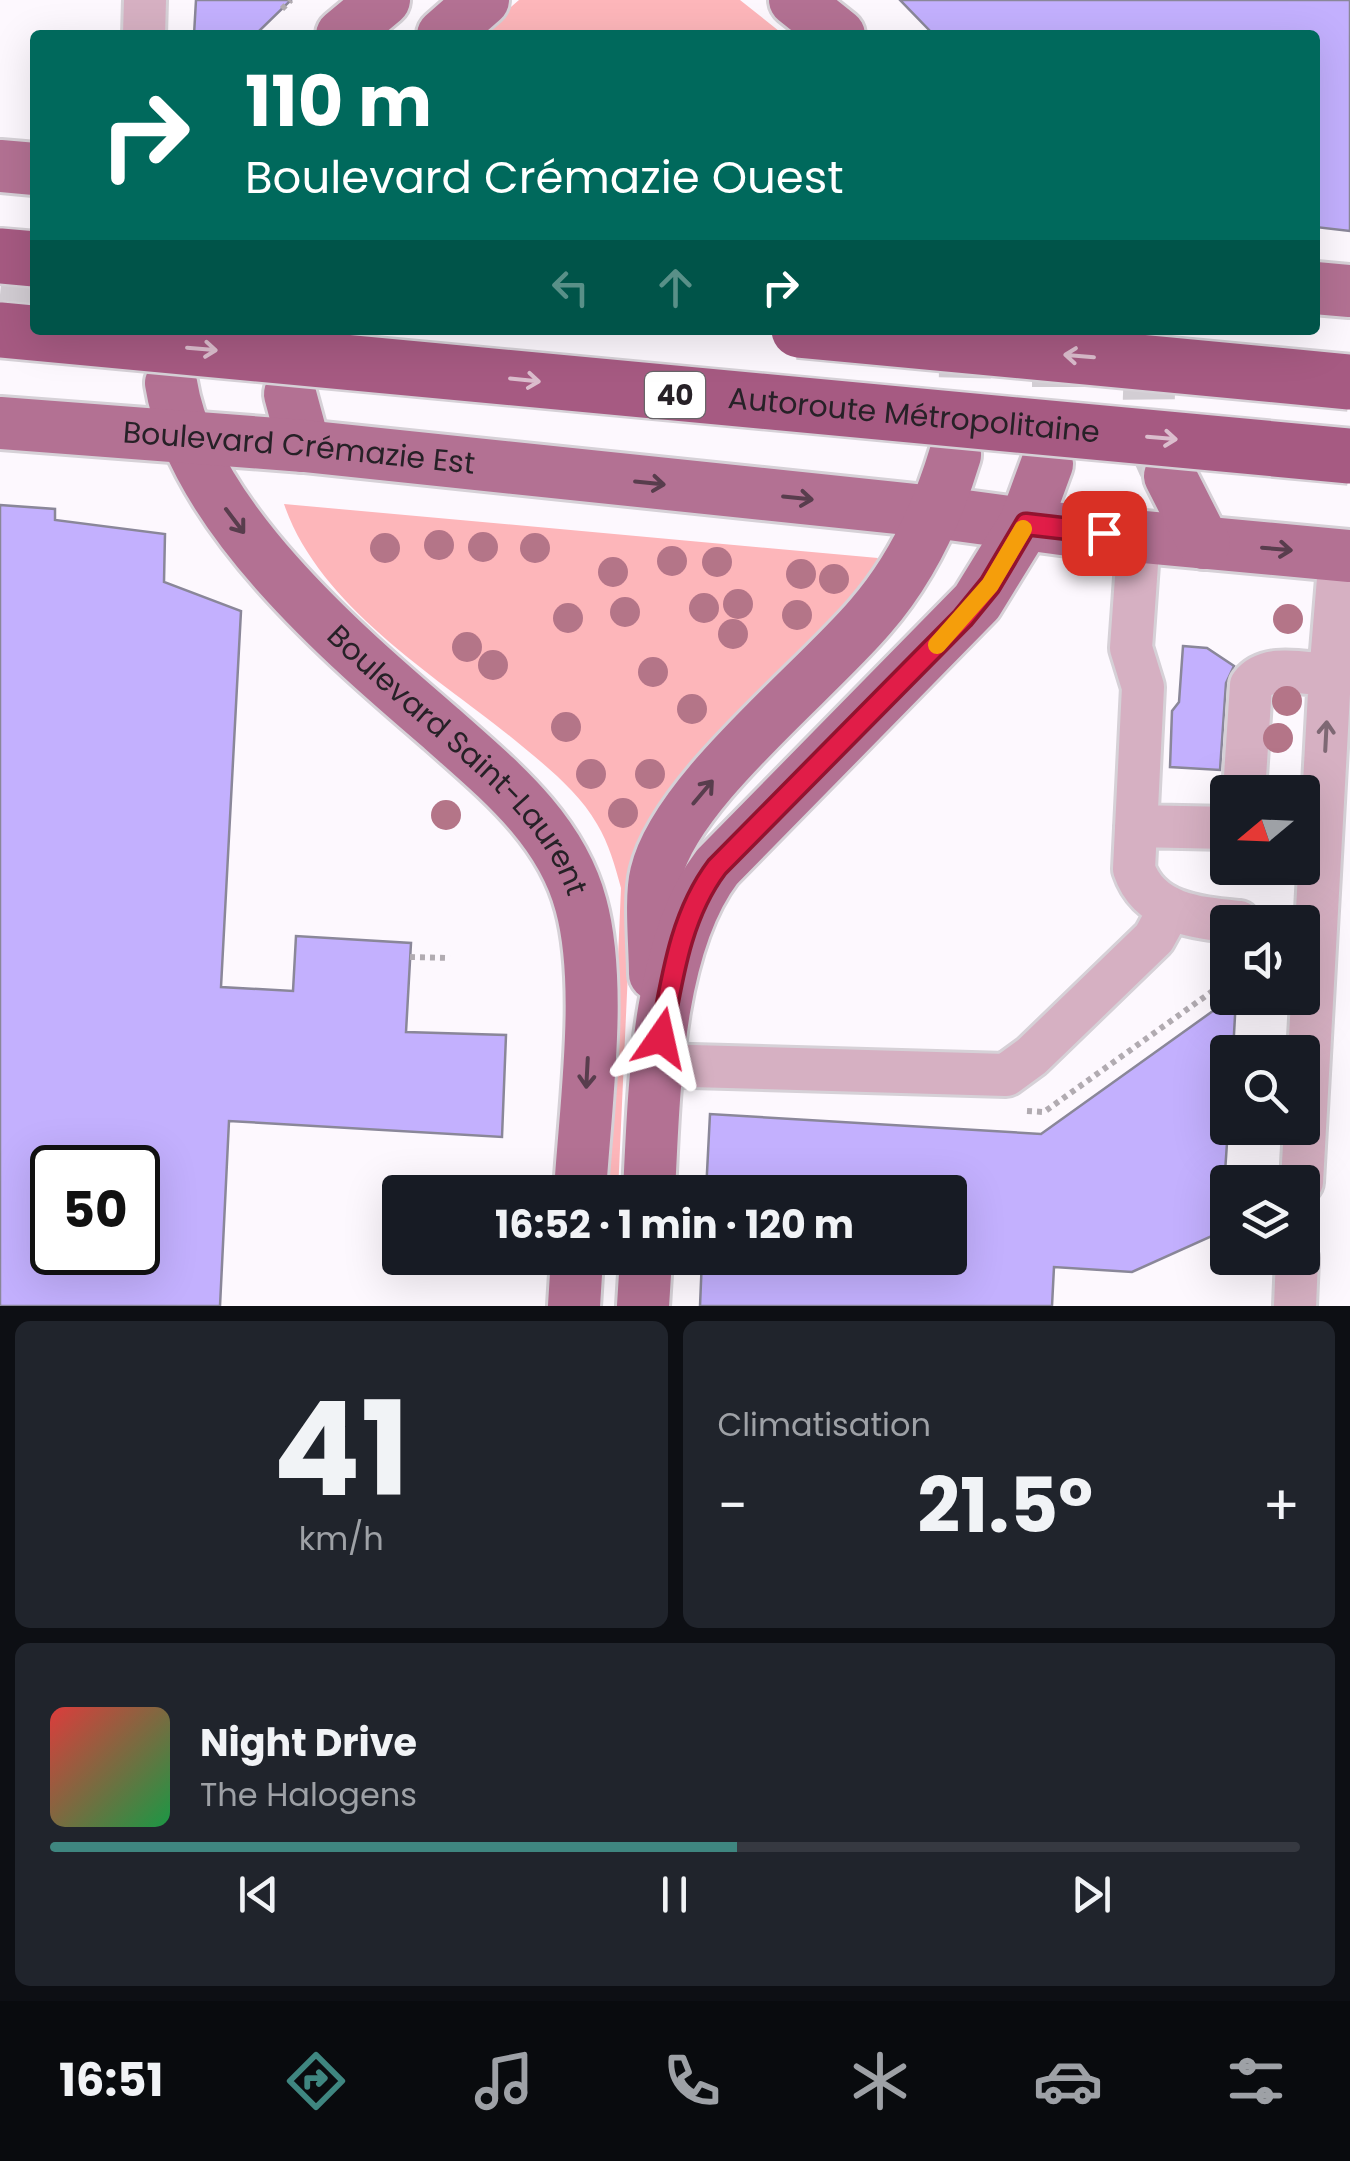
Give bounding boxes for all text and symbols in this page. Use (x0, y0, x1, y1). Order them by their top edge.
text: 110 m (245, 52, 432, 151)
icon: right (80, 70, 210, 200)
text: Boulevard Crémazie Ouest (245, 146, 844, 209)
icon: left (543, 260, 598, 315)
icon: ahead (648, 260, 703, 315)
icon: right (753, 260, 808, 315)
one-way arrow (185, 340, 217, 359)
one-way arrow (1063, 347, 1095, 366)
one-way arrow (508, 371, 541, 390)
road number: 40 (645, 372, 705, 418)
street label: Autoroute Métropolitaine (726, 376, 1102, 454)
street label: Boulevard Crémazie Est (121, 410, 477, 485)
one-way arrow (1146, 429, 1178, 448)
one-way arrow (633, 474, 665, 493)
one-way arrow (781, 489, 813, 508)
pin (1062, 491, 1147, 576)
icon: arrive (1077, 506, 1132, 561)
one-way arrow (225, 507, 246, 534)
one-way arrow (1261, 540, 1293, 559)
street label: Boulevard Saint-Laurent (318, 615, 598, 901)
one-way arrow (1317, 720, 1336, 752)
north arrow (1210, 775, 1320, 885)
map controls (1210, 775, 1320, 1275)
one-way arrow (692, 780, 715, 805)
button: sound (1210, 905, 1320, 1015)
position arrow (609, 986, 713, 1090)
button: search (1210, 1035, 1320, 1145)
one-way arrow (577, 1056, 596, 1088)
speed limit sign: 50 (30, 1145, 160, 1275)
button: layers (1210, 1165, 1320, 1275)
text: 16:52 · 1 min · 120 m (495, 1198, 854, 1251)
text: 41 (273, 1358, 410, 1541)
text: Climatisation (718, 1402, 931, 1447)
text: 21.5° (917, 1453, 1093, 1558)
text: − (718, 1467, 748, 1544)
text: + (1262, 1467, 1300, 1544)
text: km/h (299, 1516, 384, 1561)
text: Night Drive (200, 1716, 417, 1769)
text: The Halogens (200, 1772, 417, 1817)
icon: previous (231, 1867, 286, 1922)
icon: pause (647, 1867, 702, 1922)
icon: next (1064, 1867, 1119, 1922)
icon: directions (281, 2046, 351, 2116)
icon: music (469, 2046, 539, 2116)
icon: phone (657, 2046, 727, 2116)
icon: climate (845, 2046, 915, 2116)
icon: car (1033, 2046, 1103, 2116)
icon: filters (1221, 2046, 1291, 2116)
text: 16:51 (59, 2049, 164, 2112)

